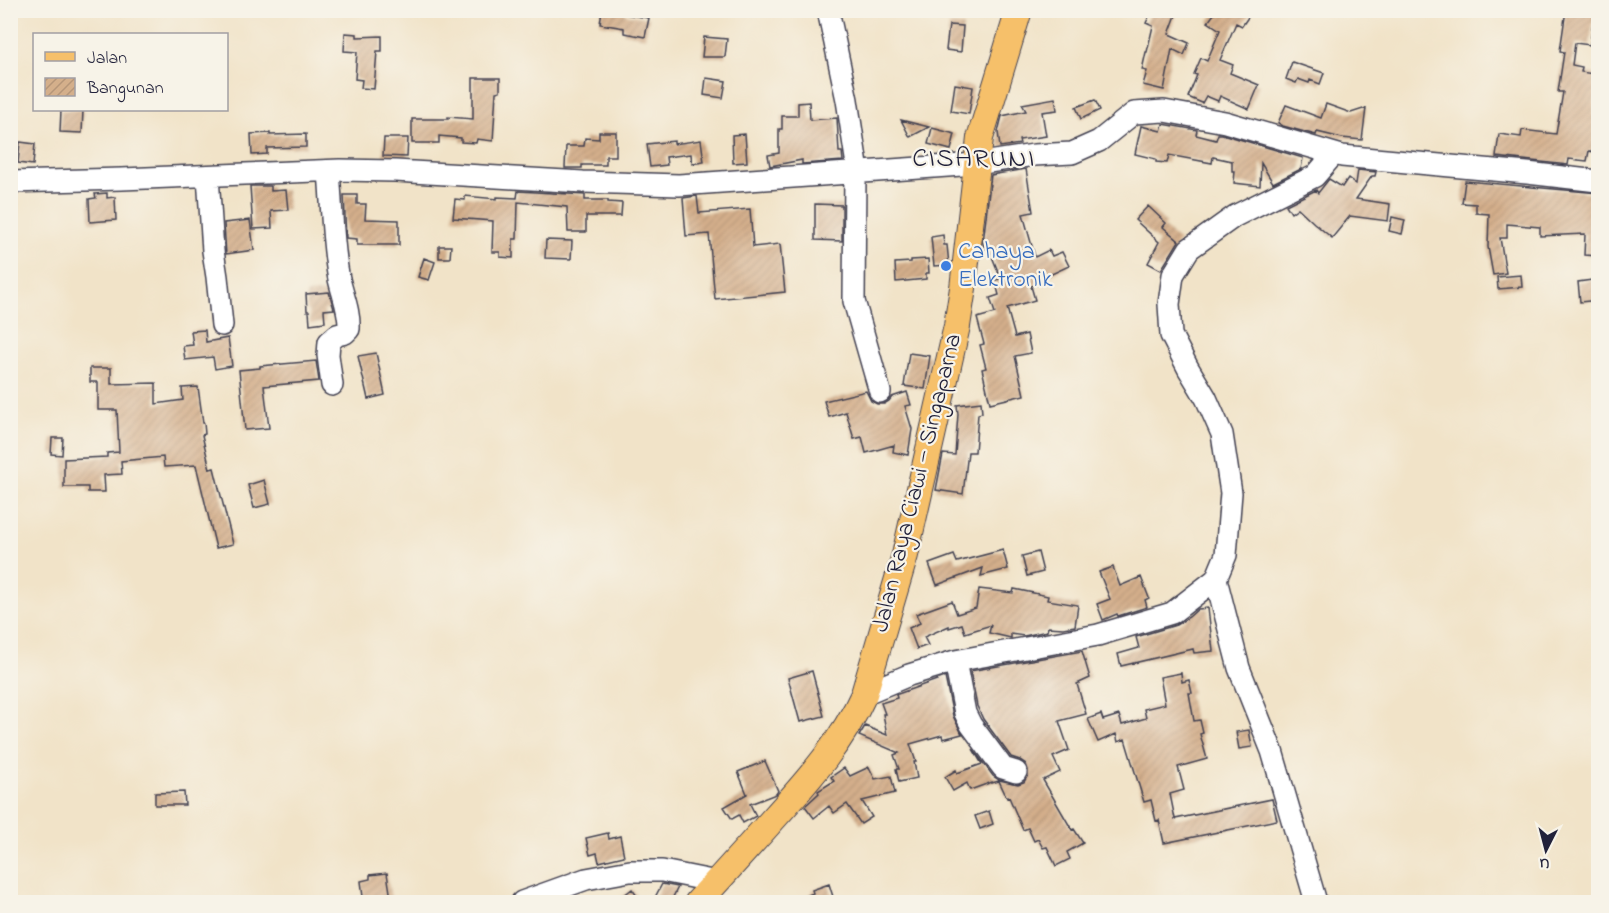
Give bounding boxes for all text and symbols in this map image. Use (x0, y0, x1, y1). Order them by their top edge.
legend (33, 33, 228, 111)
text: Jalan (87, 46, 127, 72)
text: Bangunan (86, 76, 164, 103)
district label: CISARUNI (912, 140, 1036, 179)
place label: Cahaya Elektronik (958, 235, 1053, 298)
marker: Cahaya Elektronik (939, 259, 953, 273)
street label: Jalan Raya Ciawi — Singaparna (864, 330, 973, 636)
north arrow (1516, 820, 1576, 880)
text: U (1538, 850, 1551, 875)

